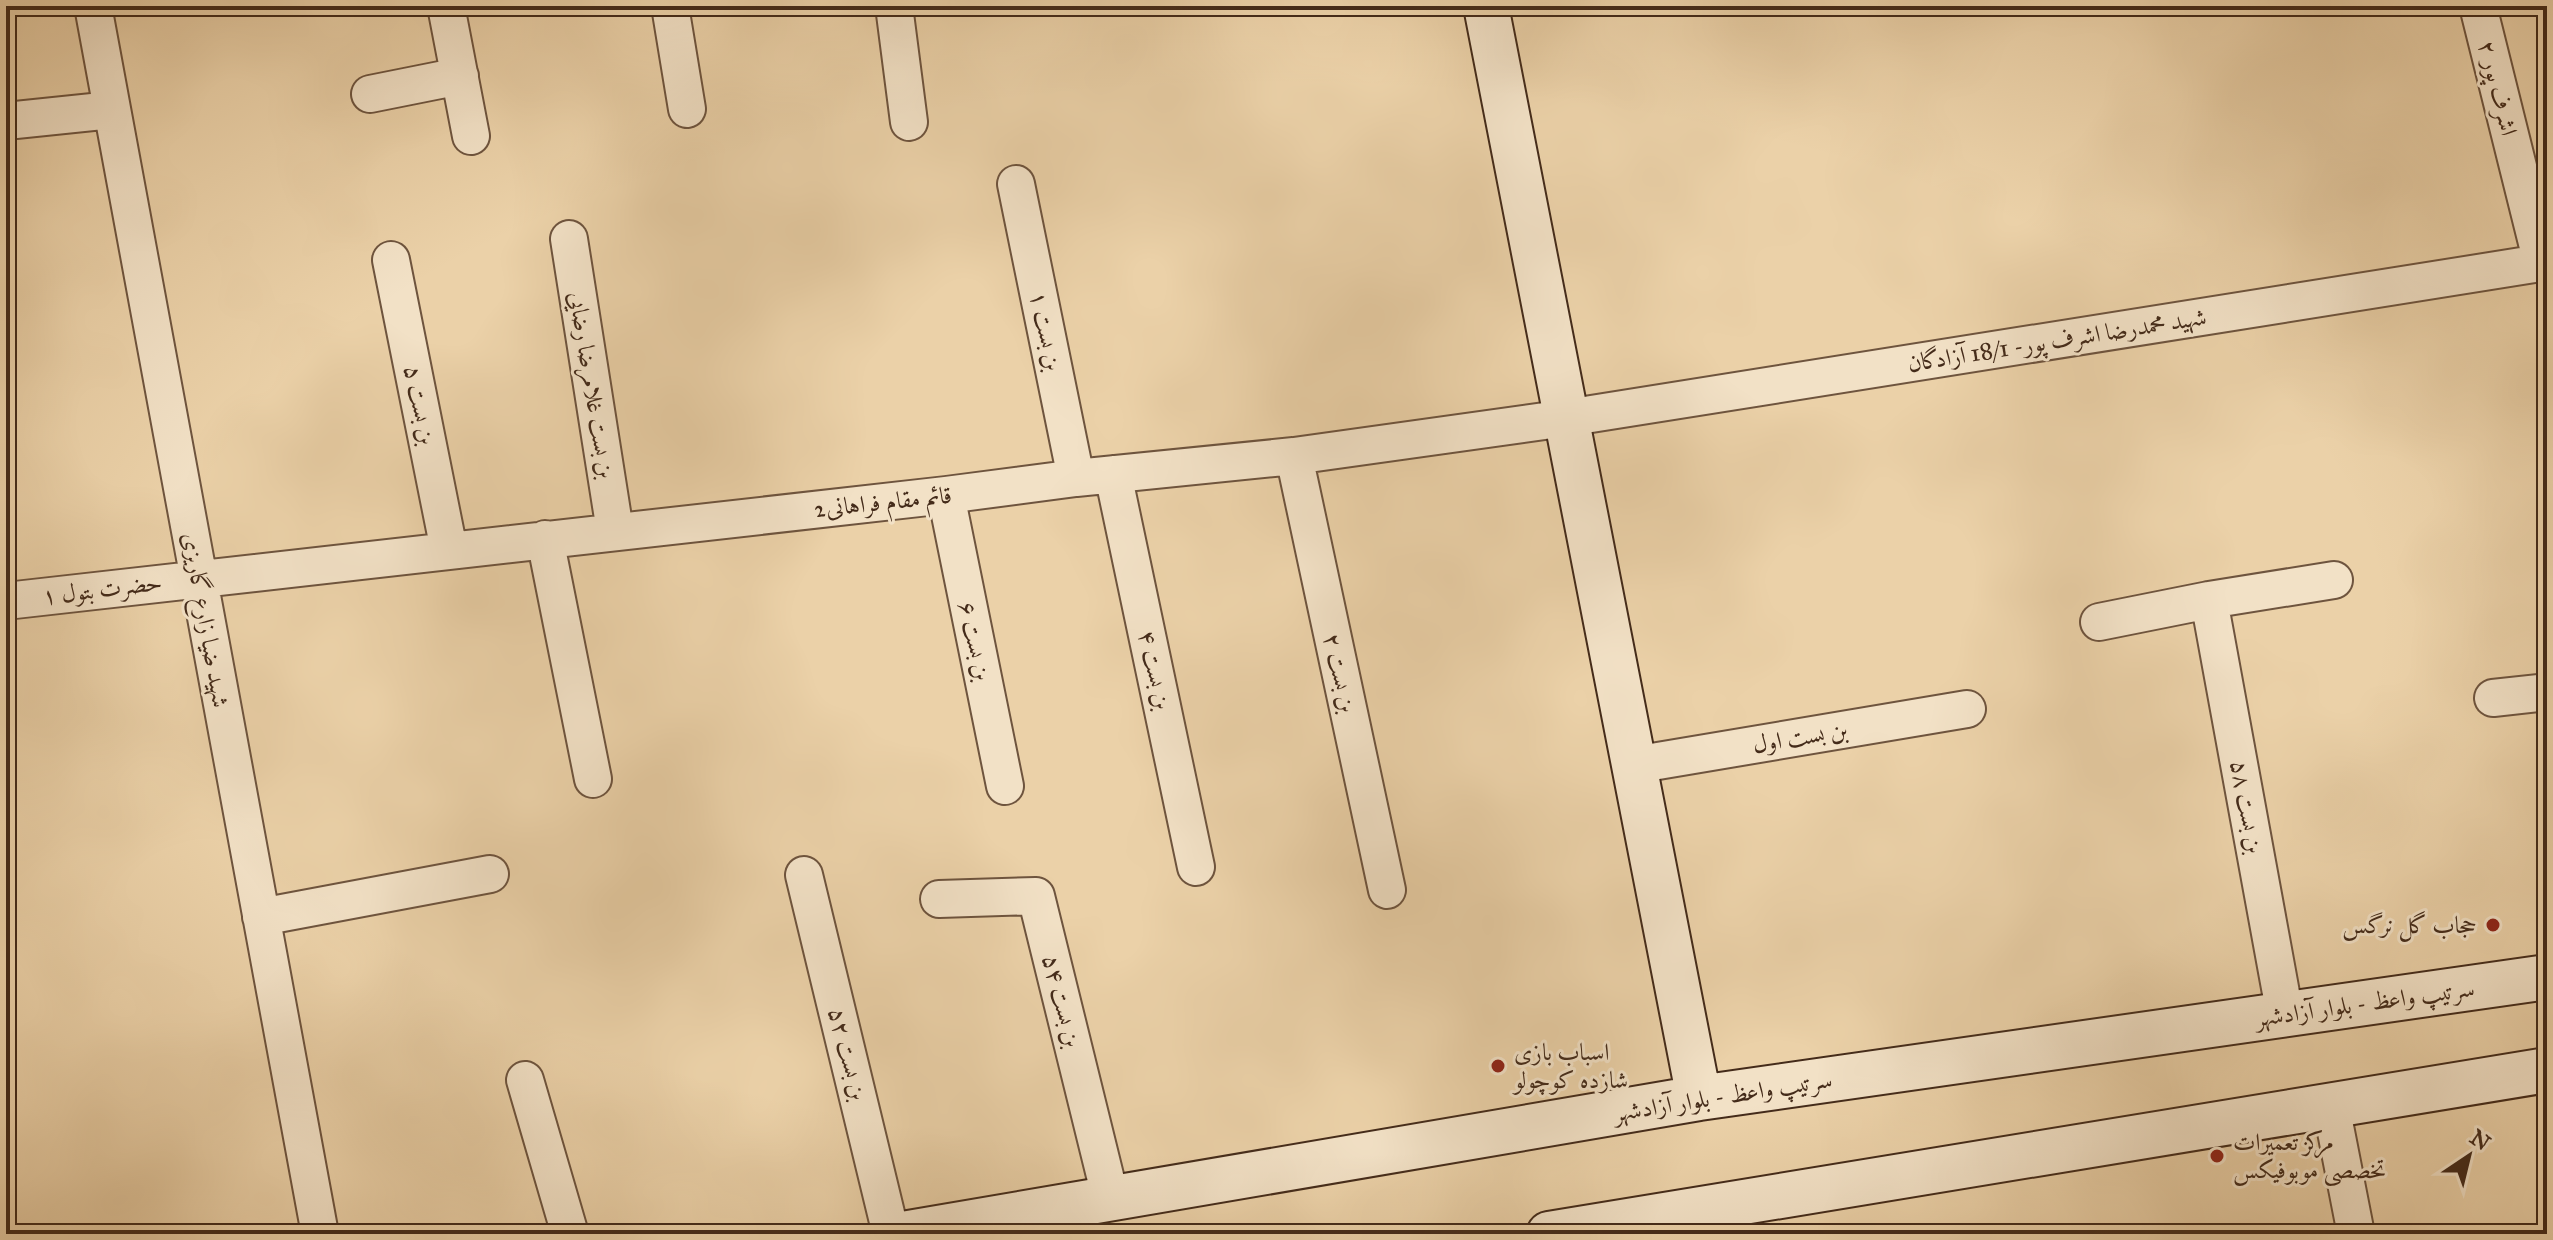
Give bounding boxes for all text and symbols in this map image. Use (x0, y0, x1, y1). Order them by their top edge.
street label: ۲ اشرف پور (2470, 37, 2524, 139)
street label: بن بست غلامرضا رضایی (560, 289, 622, 482)
street label: بن بست ۱ (1024, 289, 1069, 374)
street label: شهید محمدرضا اشرف پور- 18/1 آزادگان (1905, 302, 2209, 380)
street label: بن بست ۵ (398, 363, 443, 448)
street label: 2قائم مقام فراهانی (813, 480, 954, 530)
street label: شهید ضیا زارع گاریزی (171, 530, 236, 711)
street label: حضرت بتول ۱ (40, 567, 164, 612)
street label: بن بست ۶ (952, 598, 998, 684)
street label: بن بست ۴ (1132, 627, 1178, 713)
street label: بن بست ۲ (1317, 630, 1363, 716)
street label: بن بست اول (1750, 715, 1850, 759)
street label: بن بست ۵۸ (2224, 758, 2270, 857)
place label: حجاب گل نرگس (2342, 910, 2477, 942)
marker: حجاب گل نرگس (2484, 916, 2502, 934)
street label: بن بست ۵۴ (1036, 951, 1088, 1051)
street label: سرتیپ واعظ - بلوار آزادشهر (2251, 973, 2477, 1036)
street label: بن بست ۵۲ (822, 1004, 874, 1104)
place label: اسباب بازی شازده کوچولو (1512, 1037, 1628, 1096)
marker: اسباب بازی شازده کوچولو (1489, 1057, 1507, 1075)
street label: سرتیپ واعظ - بلوار آزادشهر (1609, 1064, 1835, 1131)
north arrow (2429, 1116, 2509, 1196)
text: N (2465, 1124, 2496, 1157)
place label: مرکز تعمیرات تخصصی موبوفیکس (2233, 1127, 2386, 1187)
marker: مرکز تعمیرات تخصصی موبوفیکس (2208, 1147, 2226, 1165)

